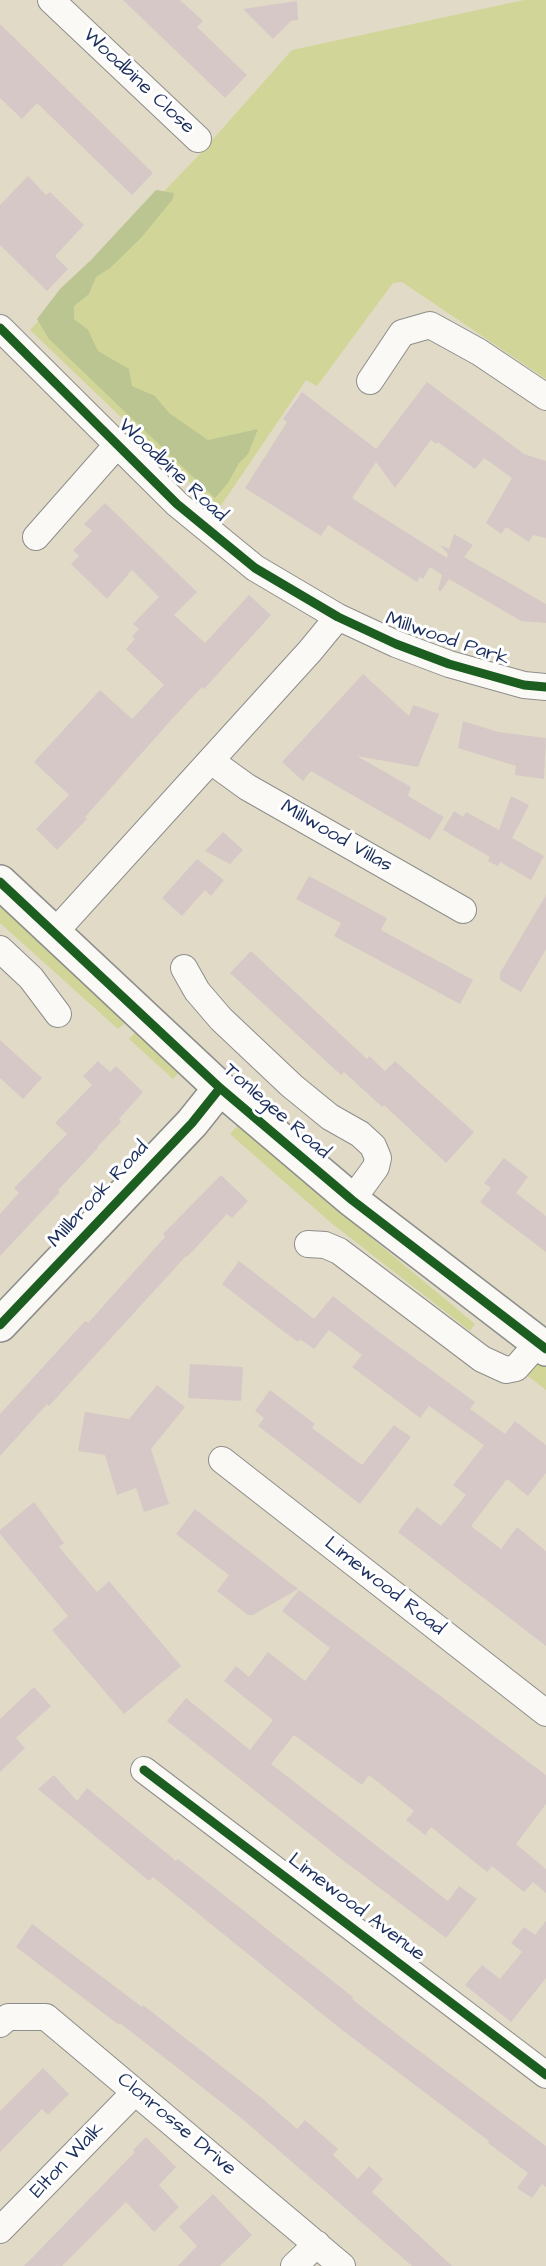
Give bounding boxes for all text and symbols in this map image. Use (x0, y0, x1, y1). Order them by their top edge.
street label: Woodbine Close (77, 24, 199, 140)
street label: Woodbine Road (112, 414, 232, 528)
street label: Millwood Park (382, 608, 512, 672)
street label: Millwood Villas (276, 795, 396, 879)
street label: Tonlegee Road (218, 1059, 334, 1165)
street label: Millbrook Road (44, 1137, 154, 1253)
street label: Limewood Road (319, 1533, 449, 1641)
street label: Limewood Avenue (283, 1849, 429, 1967)
street label: Clonrosse Drive (112, 2068, 240, 2182)
street label: Elton Walk (26, 2118, 110, 2204)

